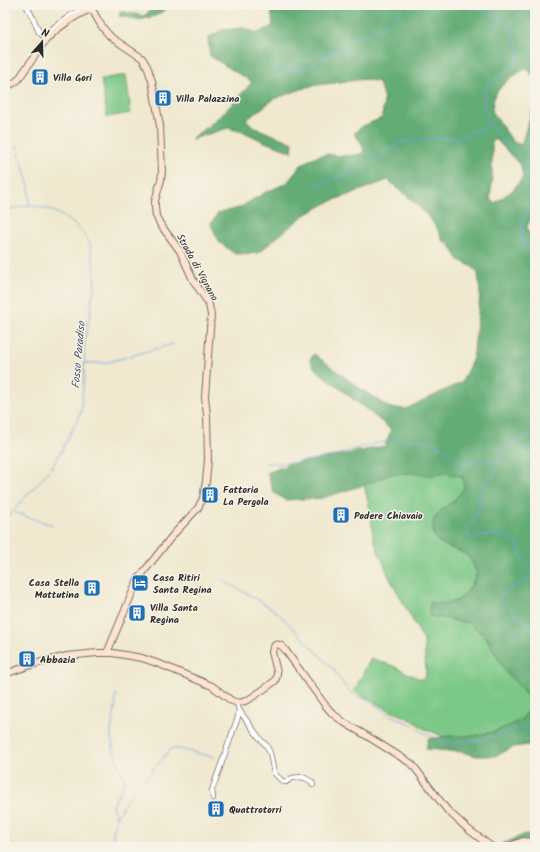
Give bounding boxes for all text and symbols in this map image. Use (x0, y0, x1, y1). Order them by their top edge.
north arrow (22, 22, 62, 62)
text: N (39, 24, 51, 43)
building icon: Villa Gori (30, 67, 50, 87)
place label: Villa Gori (53, 70, 92, 86)
building icon: Villa Palazzina (153, 88, 173, 108)
place label: Villa Palazzina (176, 91, 239, 107)
street label: Strada di Vignano (172, 231, 222, 304)
water label: Fosso Paradiso (67, 320, 91, 389)
place label: Fattoria La Pergola (223, 482, 269, 510)
building icon: Fattoria La Pergola (200, 485, 220, 505)
building icon: Podere Chiavaio (331, 505, 351, 525)
place label: Podere Chiavaio (354, 508, 423, 524)
place label: Casa Ritiri Santa Regina (153, 570, 212, 598)
hotel icon: Casa Ritiri Santa Regina (130, 573, 150, 593)
place label: Casa Stella Mattutina (29, 575, 79, 603)
building icon: Casa Stella Mattutina (82, 578, 102, 598)
place label: Villa Santa Regina (150, 600, 198, 628)
building icon: Villa Santa Regina (127, 603, 147, 623)
building icon: Abbazia (17, 649, 37, 669)
place label: Abbazia (40, 652, 75, 668)
building icon: Quattrotorri (206, 799, 226, 819)
place label: Quattrotorri (229, 802, 282, 818)

